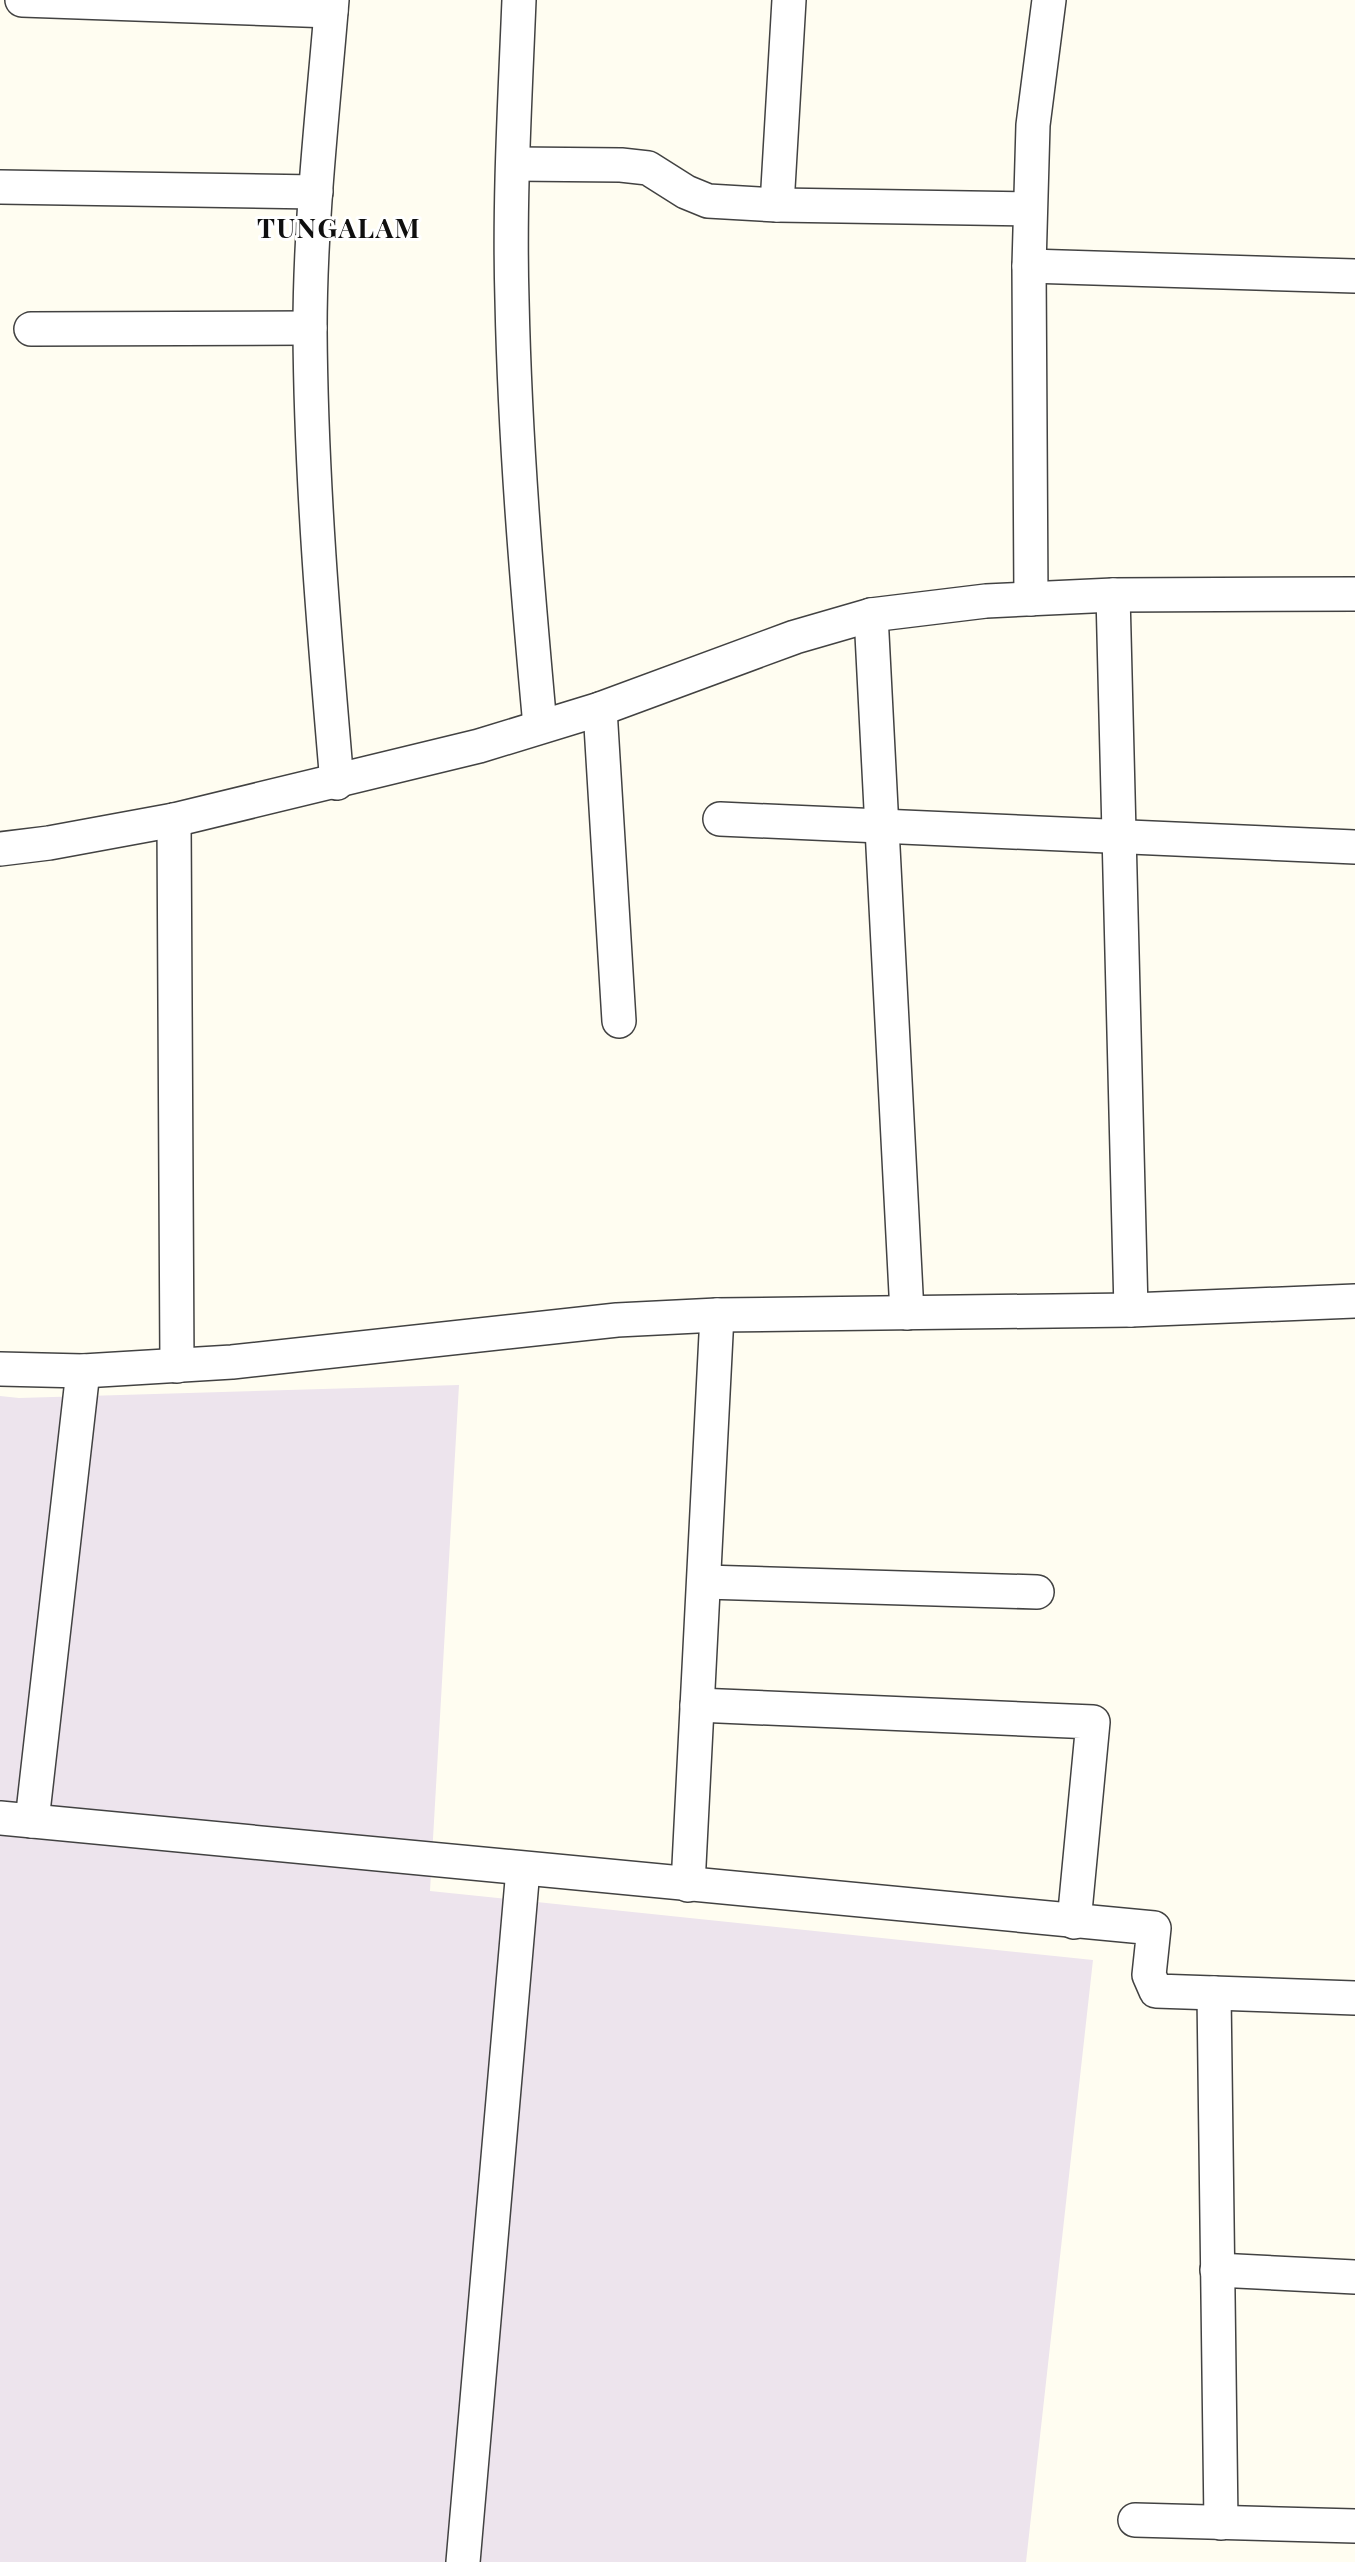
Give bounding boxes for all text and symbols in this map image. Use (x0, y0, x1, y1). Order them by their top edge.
district label: TUNGALAM (257, 209, 421, 245)

